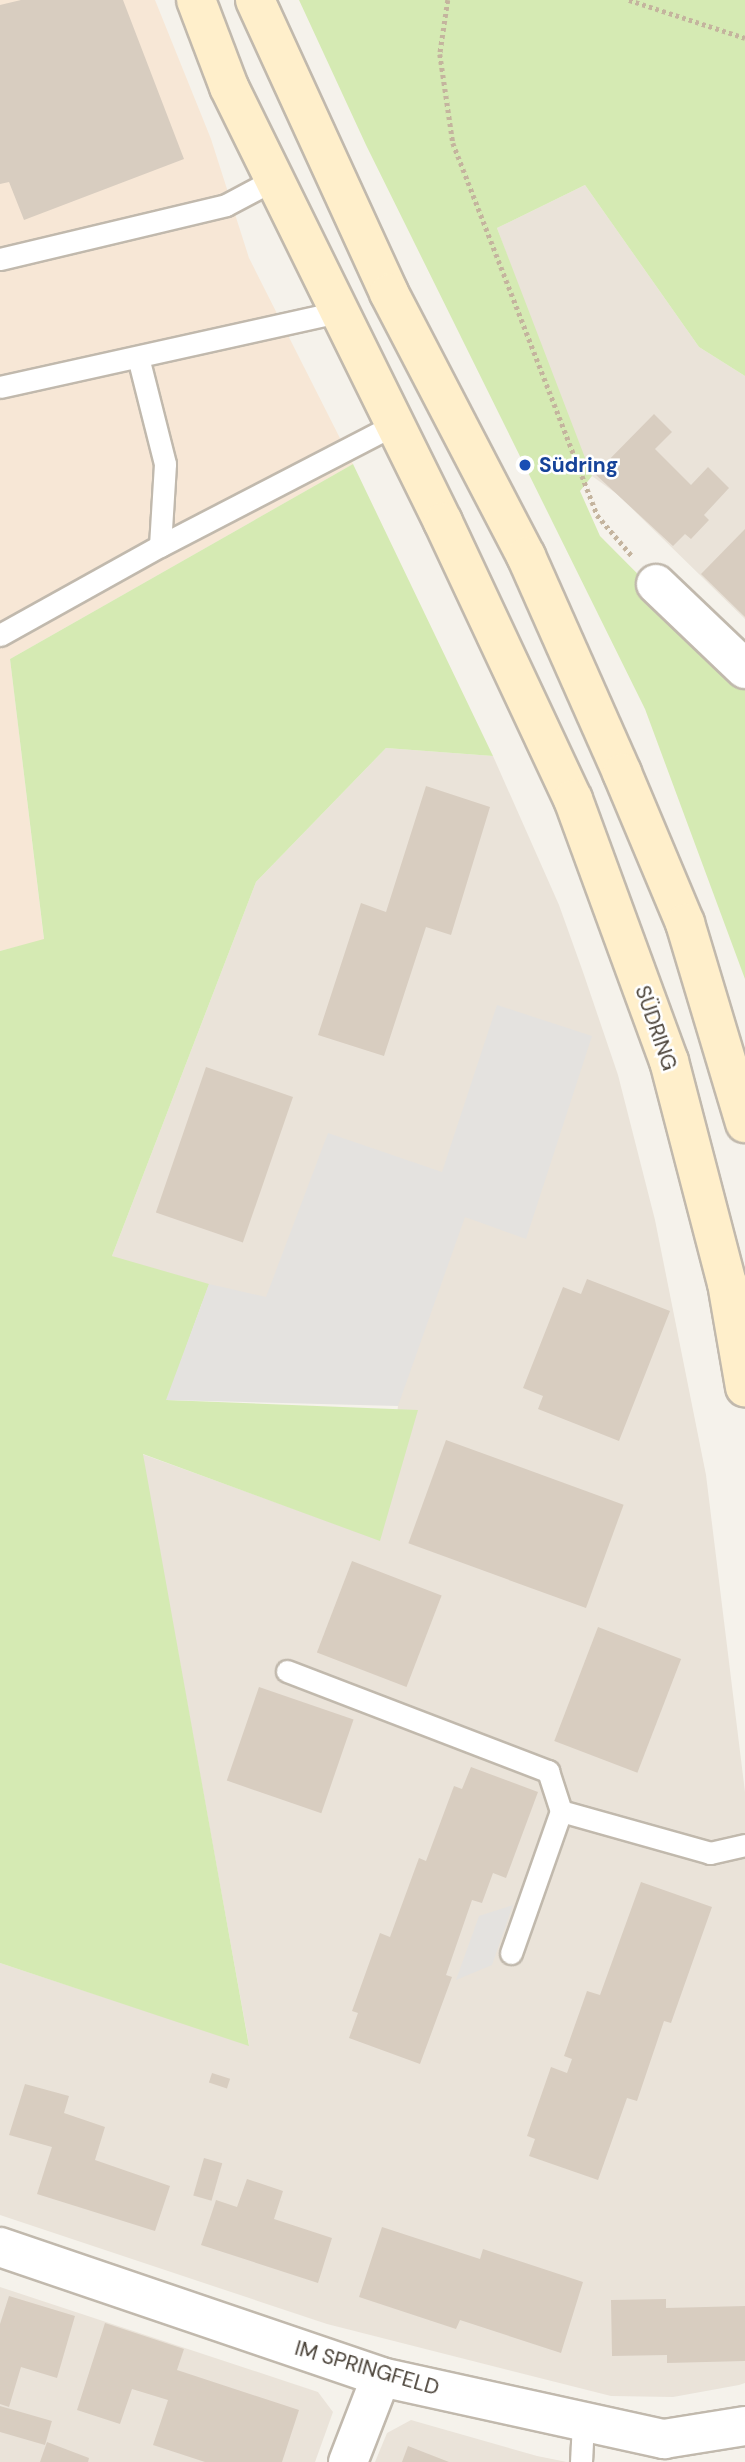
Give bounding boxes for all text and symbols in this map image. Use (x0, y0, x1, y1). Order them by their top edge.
place label: Südring (539, 452, 618, 478)
marker: Südring (517, 457, 533, 473)
street label: SÜDRING (630, 982, 682, 1074)
street label: IM SPRINGFELD (292, 2335, 442, 2401)

